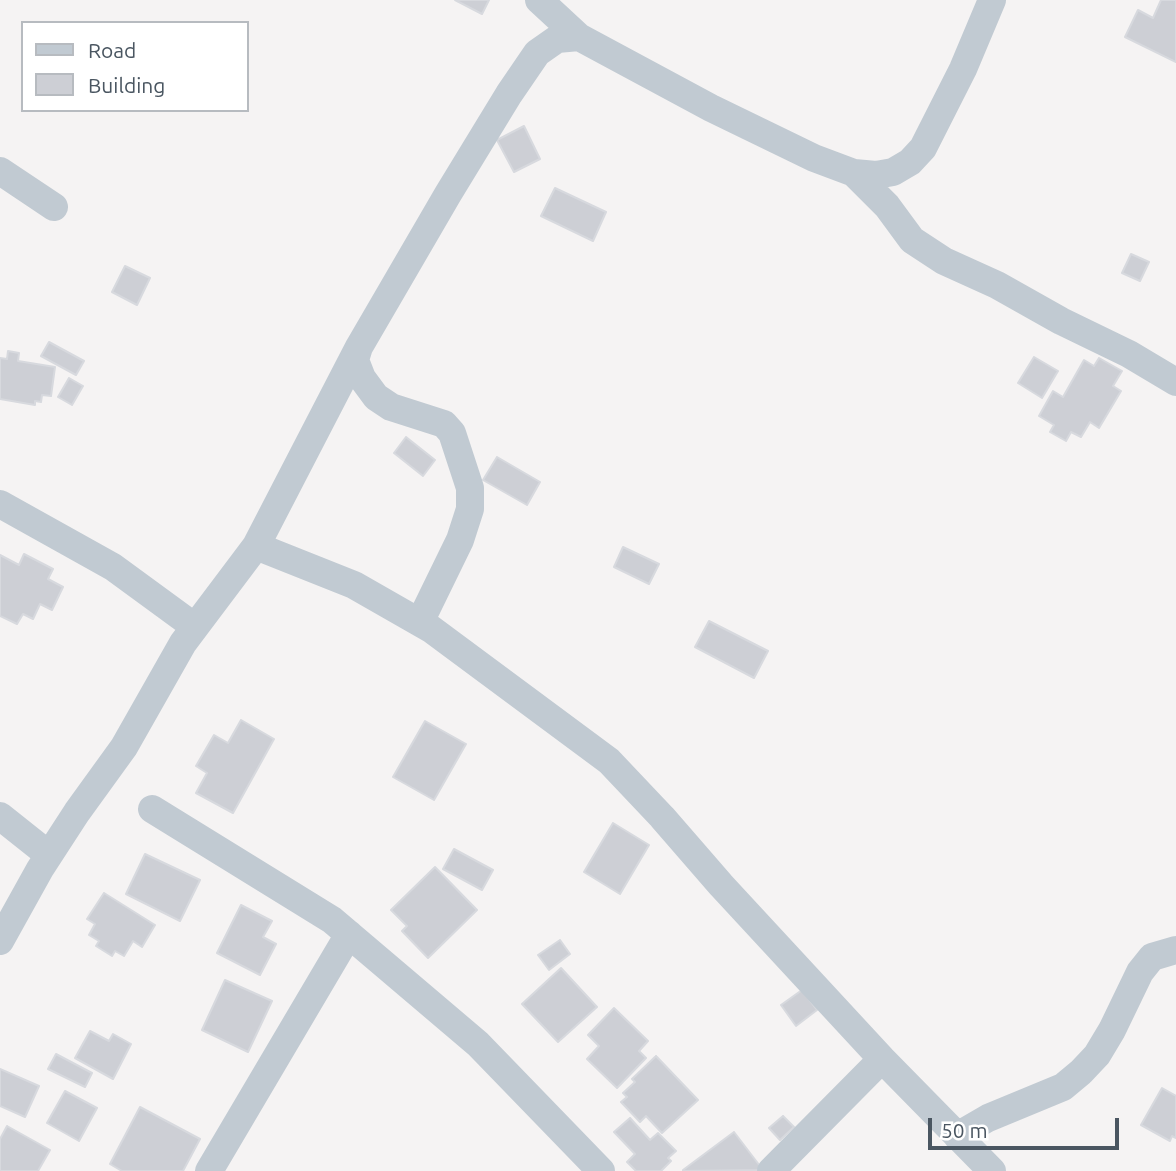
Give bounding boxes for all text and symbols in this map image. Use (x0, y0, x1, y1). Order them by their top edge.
legend (21, 21, 248, 112)
text: Road (88, 38, 136, 62)
text: Building (88, 73, 165, 97)
scale bar (931, 1104, 1122, 1148)
text: 50 m (941, 1118, 988, 1142)

